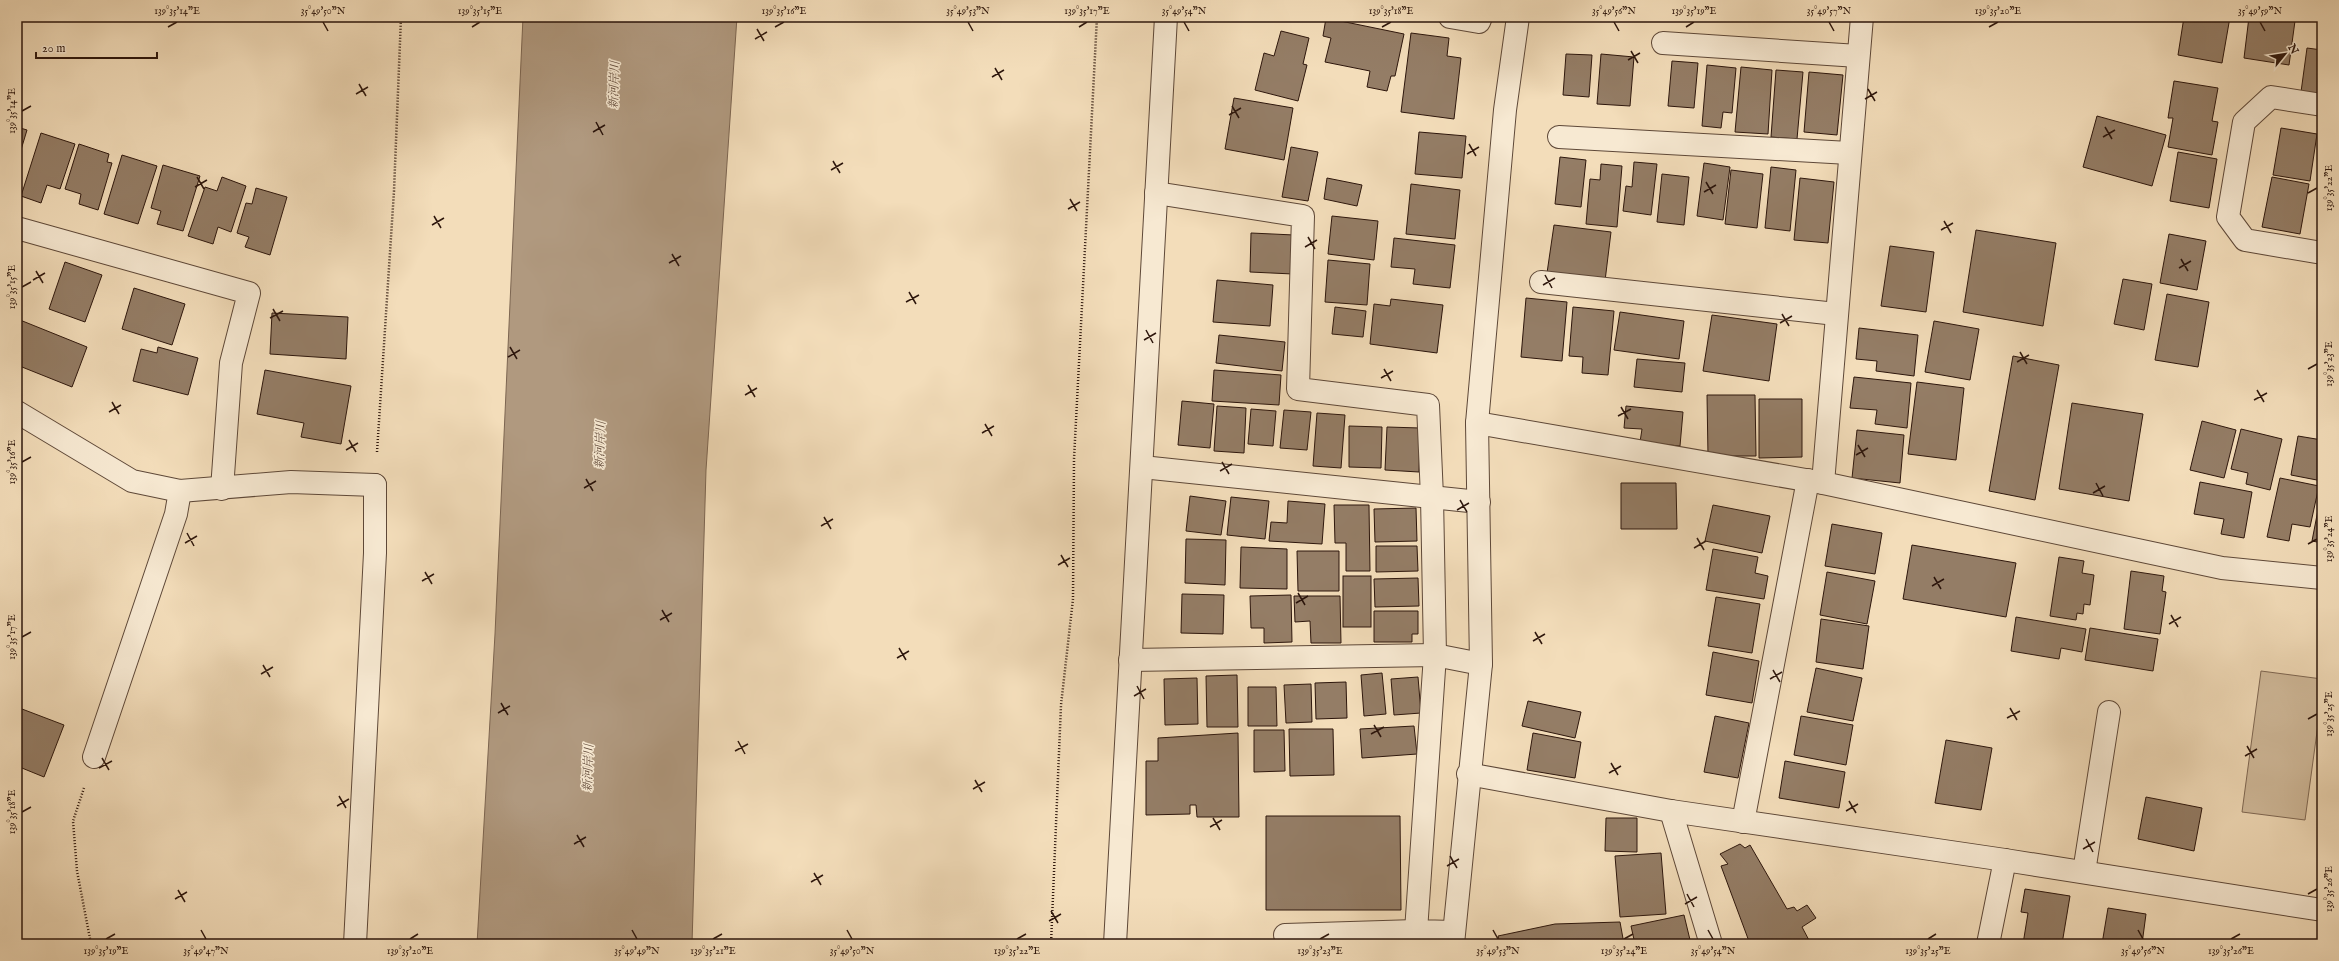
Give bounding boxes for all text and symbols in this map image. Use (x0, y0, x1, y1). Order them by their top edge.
text: 139°35'14"E (154, 5, 200, 18)
text: 35°49'50"N (301, 5, 346, 18)
text: 139°35'15"E (458, 5, 502, 18)
text: 139°35'16"E (762, 5, 807, 18)
text: 35°49'53"N (946, 5, 990, 18)
text: 139°35'17"E (1064, 5, 1110, 18)
text: 35°49'54"N (1162, 5, 1207, 18)
text: 139°35'18"E (1369, 5, 1413, 18)
text: 35°49'56"N (1592, 5, 1636, 18)
text: 139°35'19"E (1671, 5, 1717, 18)
text: 35°49'57"N (1807, 5, 1852, 18)
text: 139°35'20"E (1975, 5, 2021, 18)
text: 35°49'59"N (2238, 5, 2282, 18)
scale bar (36, 34, 157, 60)
north arrow (2265, 34, 2305, 74)
text: 20 m (42, 41, 65, 56)
text: N (2284, 41, 2301, 58)
water label: 新河岸川 (606, 59, 623, 109)
text: 139°35'14"E (6, 88, 19, 134)
text: 139°35'22"E (2323, 165, 2336, 211)
text: 139°35'15"E (6, 265, 19, 309)
text: 139°35'23"E (2323, 341, 2336, 387)
water label: 新河岸川 (592, 419, 609, 469)
text: 139°35'16"E (6, 439, 19, 484)
text: 139°35'24"E (2323, 516, 2336, 562)
text: 139°35'17"E (6, 614, 19, 660)
text: 139°35'25"E (2323, 691, 2336, 737)
water label: 新河岸川 (580, 742, 597, 792)
text: 139°35'18"E (6, 790, 19, 834)
text: 139°35'26"E (2323, 866, 2336, 912)
text: 139°35'19"E (83, 945, 129, 958)
text: 35°49'47"N (183, 945, 229, 958)
text: 139°35'20"E (387, 945, 433, 958)
text: 35°49'49"N (614, 945, 660, 958)
text: 139°35'21"E (690, 945, 736, 958)
text: 35°49'50"N (830, 945, 875, 958)
text: 139°35'22"E (994, 945, 1040, 958)
text: 139°35'23"E (1297, 945, 1343, 958)
text: 35°49'53"N (1476, 945, 1520, 958)
text: 139°35'24"E (1601, 945, 1647, 958)
text: 35°49'54"N (1691, 945, 1736, 958)
text: 139°35'25"E (1905, 945, 1951, 958)
text: 35°49'56"N (2121, 945, 2165, 958)
text: 139°35'26"E (2208, 945, 2254, 958)

